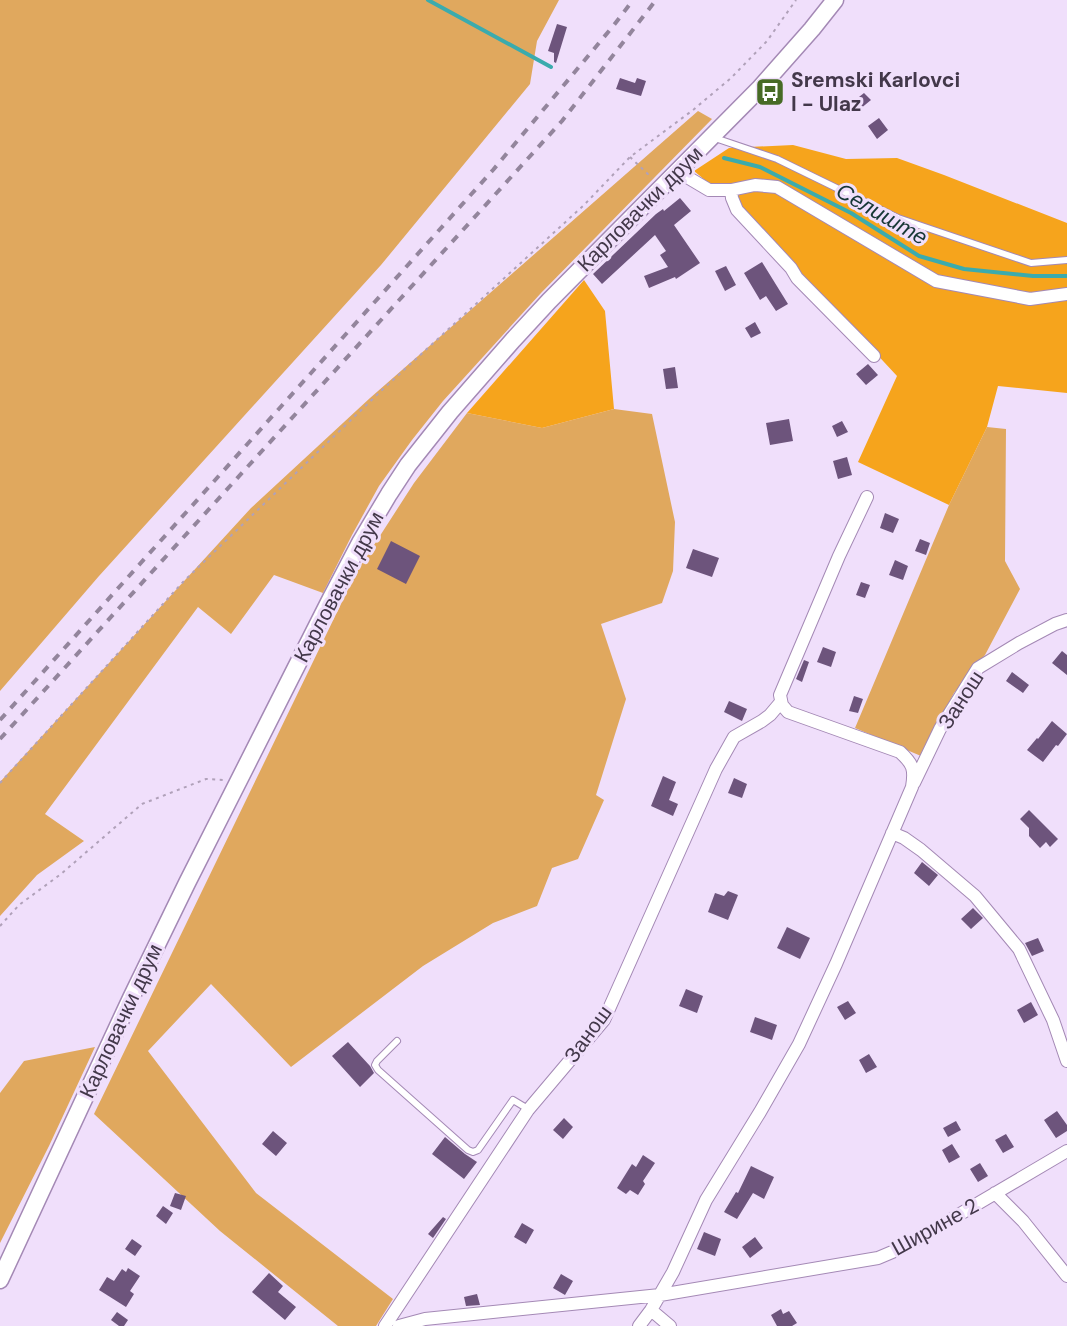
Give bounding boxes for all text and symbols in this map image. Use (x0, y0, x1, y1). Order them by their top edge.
place label: Sremski Karlovci I - Ulaz (791, 66, 960, 118)
bus stop icon: Sremski Karlovci I - Ulaz (754, 76, 786, 108)
street label: Карловачки друм (571, 140, 709, 278)
water label: Селиште (831, 176, 933, 252)
street label: Карловачки друм (287, 507, 391, 667)
street label: Занош (932, 665, 990, 735)
street label: Карловачки друм (73, 939, 169, 1103)
street label: Занош (558, 1000, 618, 1068)
street label: Ширине 2 (887, 1192, 983, 1262)

